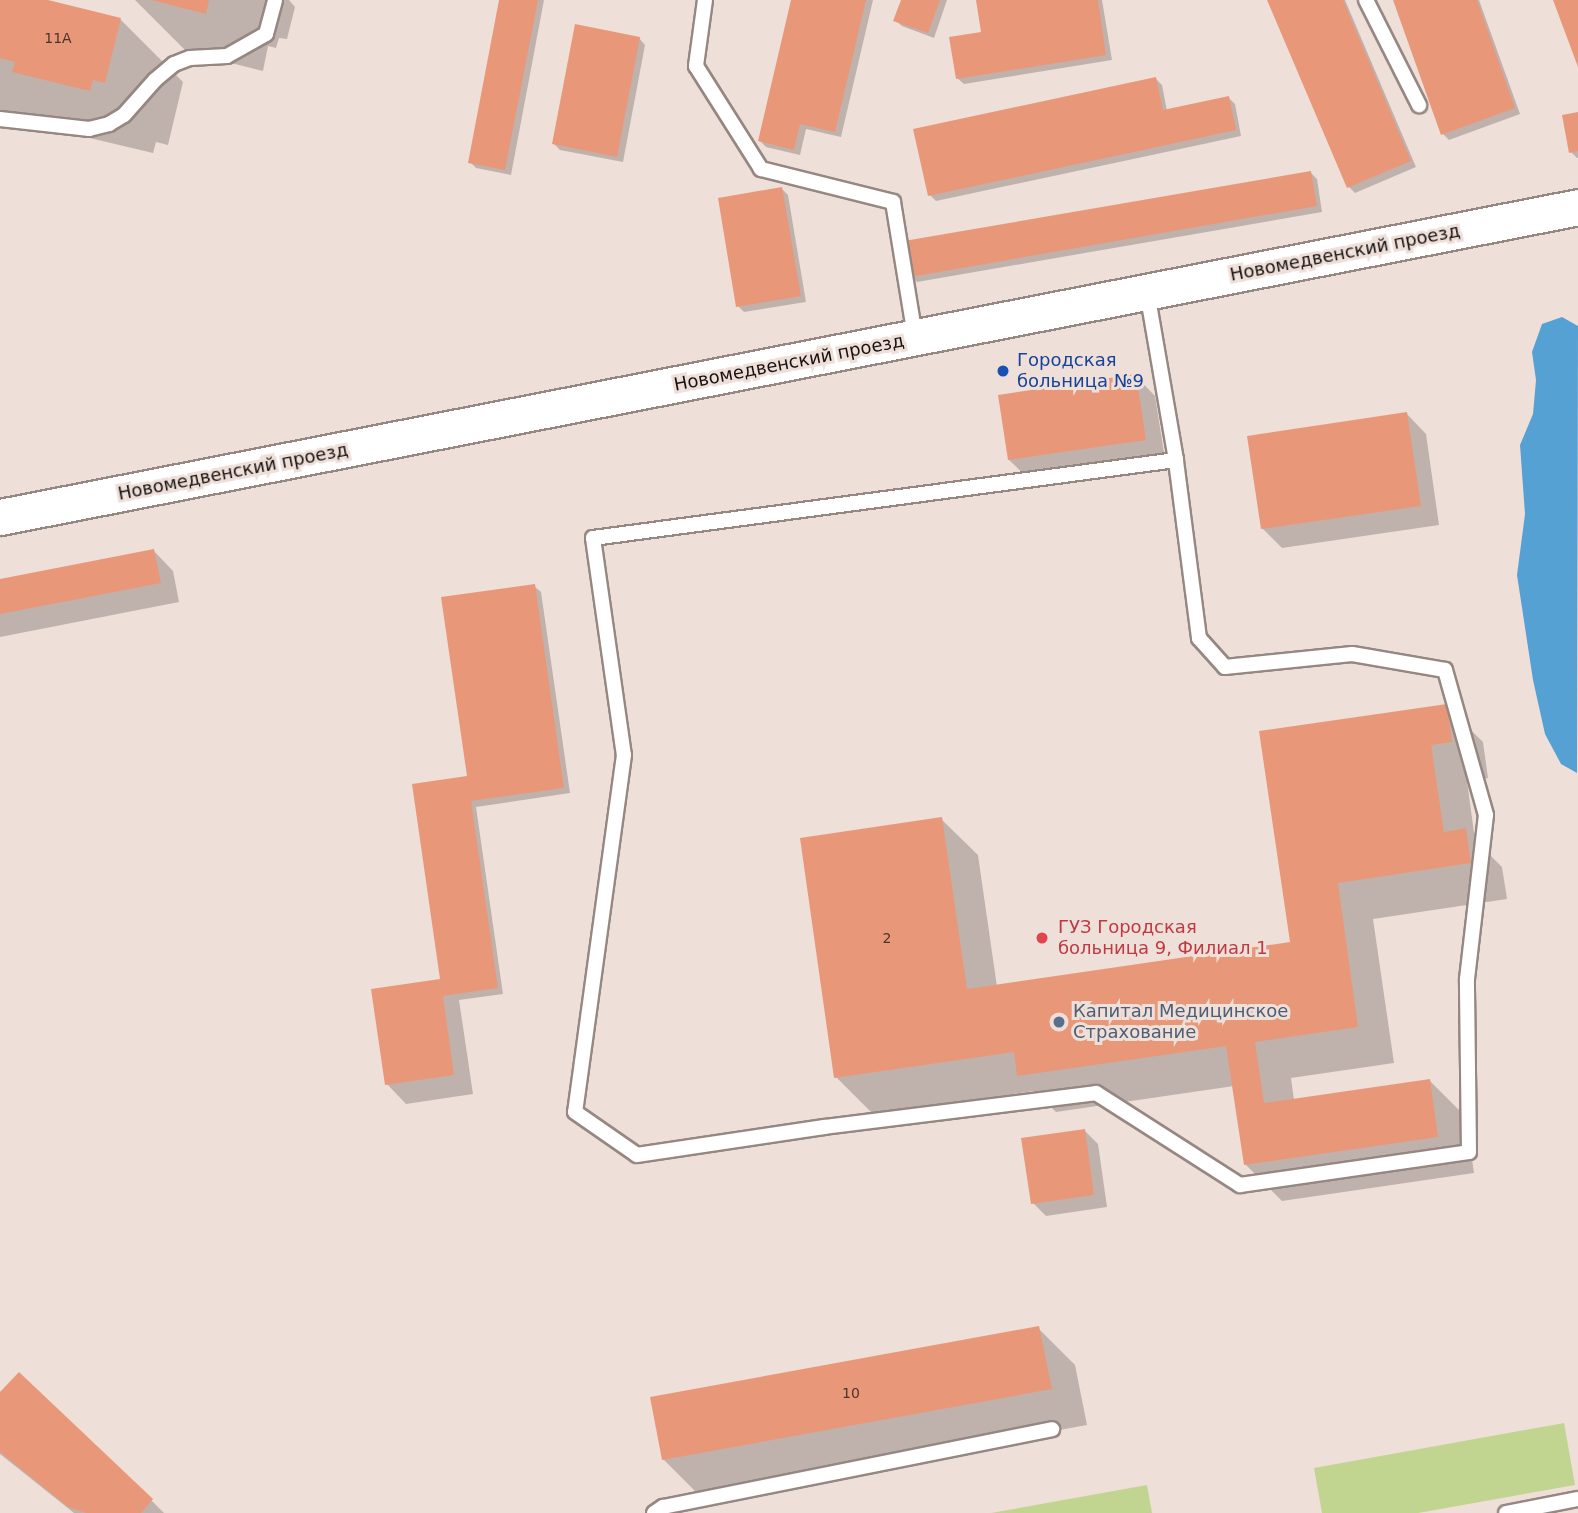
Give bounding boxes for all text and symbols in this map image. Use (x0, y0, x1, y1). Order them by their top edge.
house number: 11А (44, 30, 72, 46)
street label: Новомедвенский проезд (1228, 220, 1462, 286)
street label: Новомедвенский проезд (672, 330, 906, 396)
place label: Городская больница №9 (1017, 350, 1144, 392)
marker: Городская больница №9 (995, 363, 1011, 379)
street label: Новомедвенский проезд (116, 439, 350, 505)
place label: ГУЗ Городская больница 9, Филиал 1 (1058, 917, 1268, 960)
marker: ГУЗ Городская больница 9, Филиал 1 (1032, 928, 1052, 948)
house number: 2 (883, 930, 891, 946)
place label: Капитал Медицинское Страхование (1073, 1001, 1288, 1044)
marker: Капитал Медицинское Страхование (1051, 1014, 1067, 1030)
house number: 10 (842, 1385, 860, 1401)

